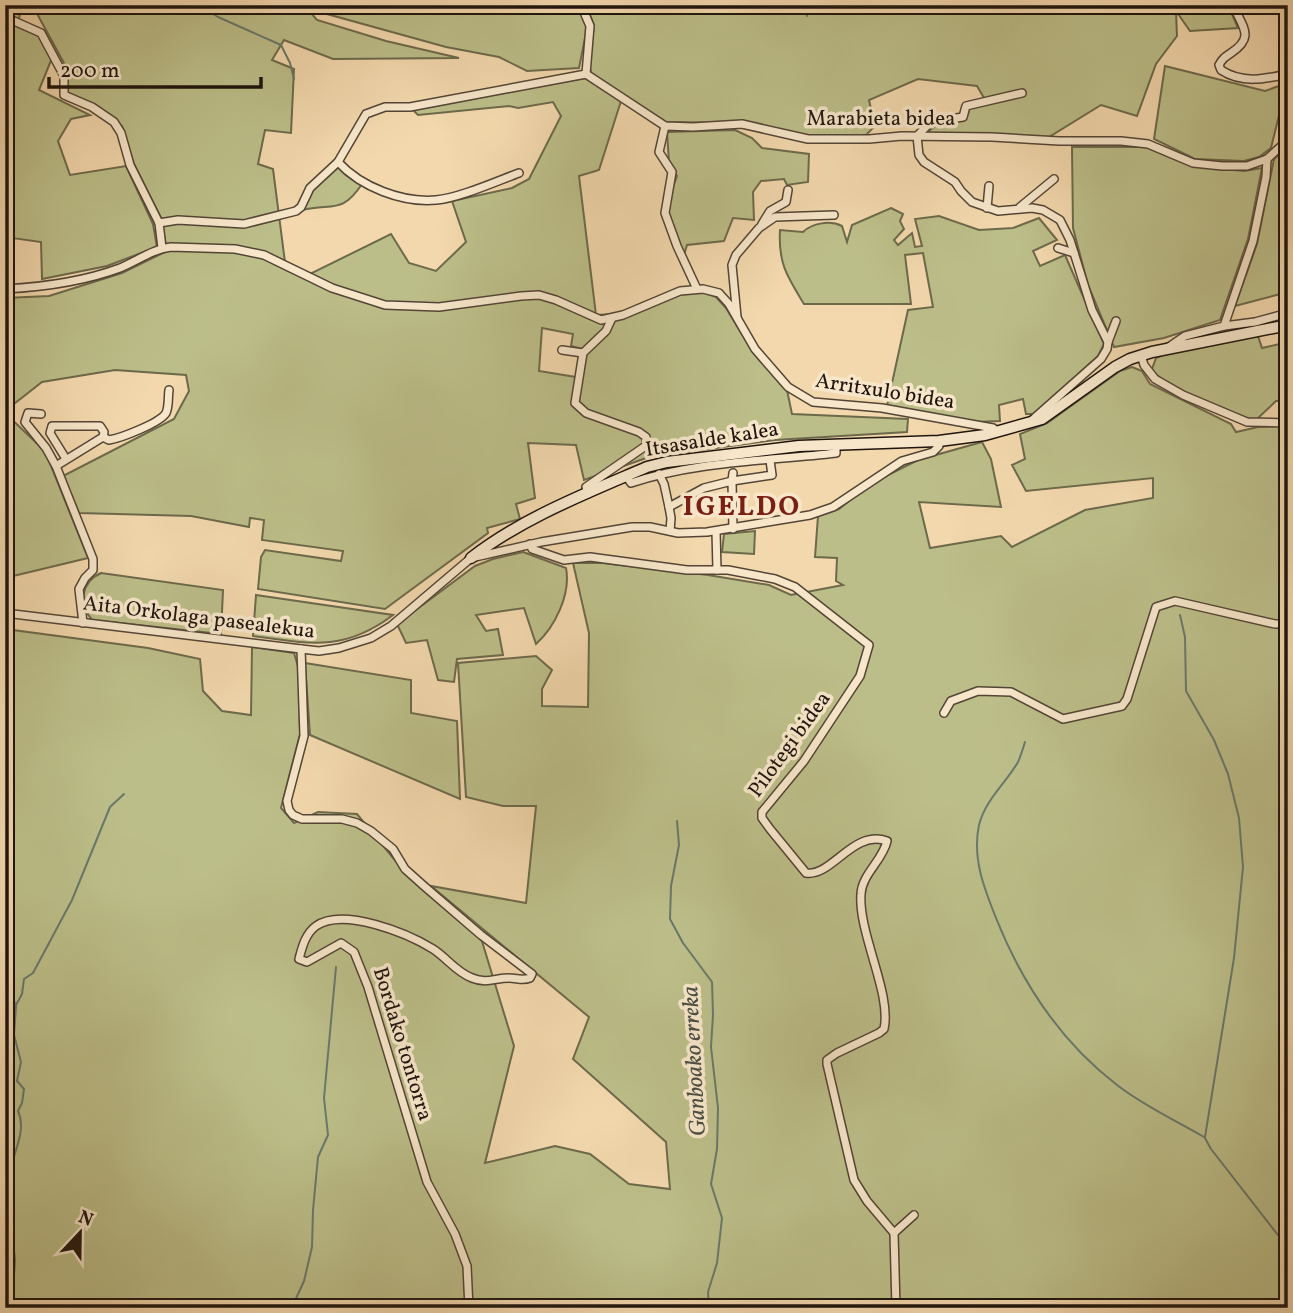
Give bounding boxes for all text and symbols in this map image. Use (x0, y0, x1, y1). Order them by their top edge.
scale bar (49, 46, 261, 90)
text: 200 m (60, 57, 120, 86)
street label: Marabieta bidea (806, 105, 956, 134)
street label: Arritxulo bidea (813, 367, 957, 417)
street label: Itsasalde kalea (643, 415, 781, 465)
district label: IGELDO (683, 488, 801, 527)
street label: Aita Orkolaga pasealekua (81, 589, 317, 647)
street label: Pilotegi bidea (742, 686, 838, 804)
street label: Bordako tontorra (365, 964, 439, 1124)
water label: Ganboako erreka (675, 985, 715, 1137)
north arrow (46, 1198, 116, 1268)
text: N (74, 1204, 97, 1234)

